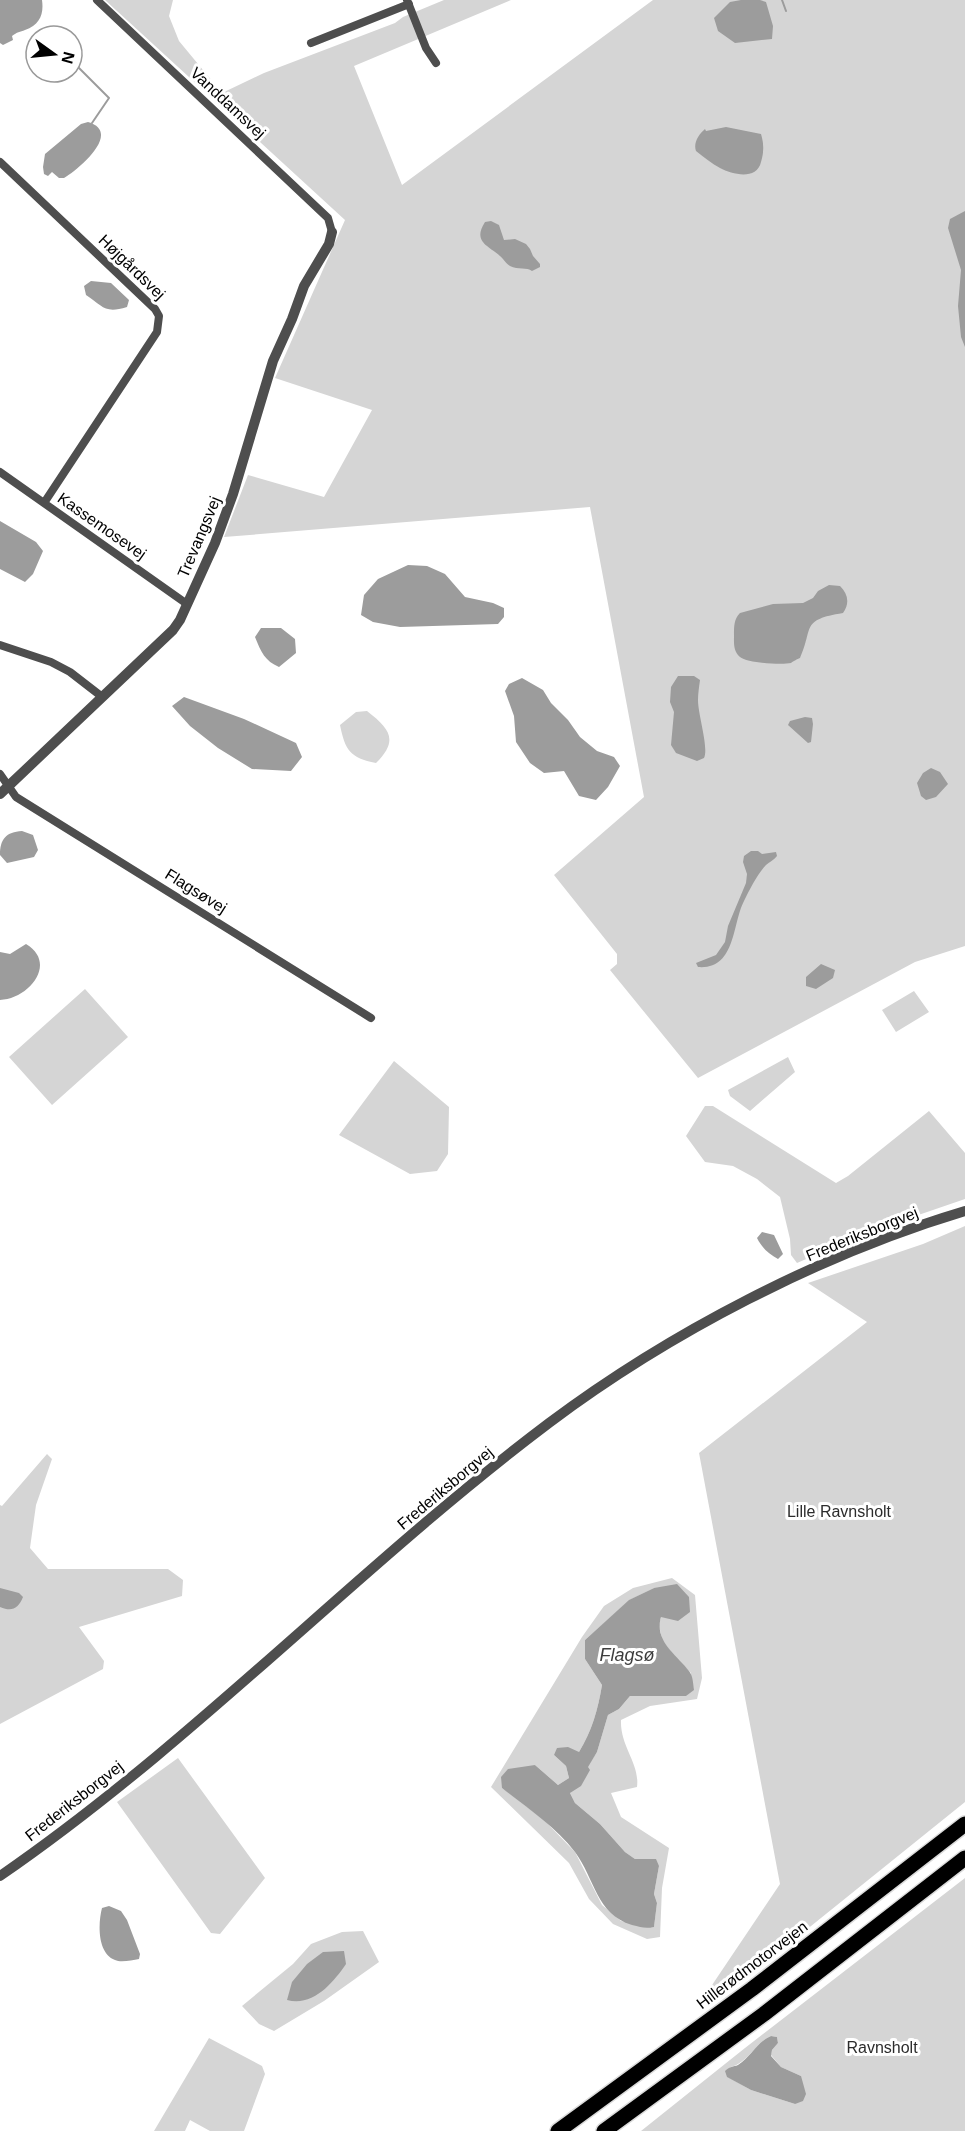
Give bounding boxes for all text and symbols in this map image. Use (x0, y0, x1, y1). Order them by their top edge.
north arrow (24, 24, 84, 84)
text: N (58, 50, 78, 66)
street label: Vanddamsvej (187, 64, 269, 142)
street label: Højgårdsvej (95, 231, 169, 303)
street label: Kassemosevej (55, 489, 149, 563)
street label: Trevangsvej (174, 494, 224, 580)
street label: Flagsøvej (162, 865, 230, 917)
street label: Frederiksborgvej (804, 1204, 920, 1264)
street label: Frederiksborgvej (394, 1443, 496, 1533)
park label: Lille Ravnsholt (787, 1503, 892, 1520)
water label: Flagsø (599, 1645, 655, 1665)
street label: Frederiksborgvej (22, 1758, 126, 1844)
street label: Hillerødmotorvejen (693, 1918, 811, 2012)
park label: Ravnsholt (846, 2039, 918, 2056)

